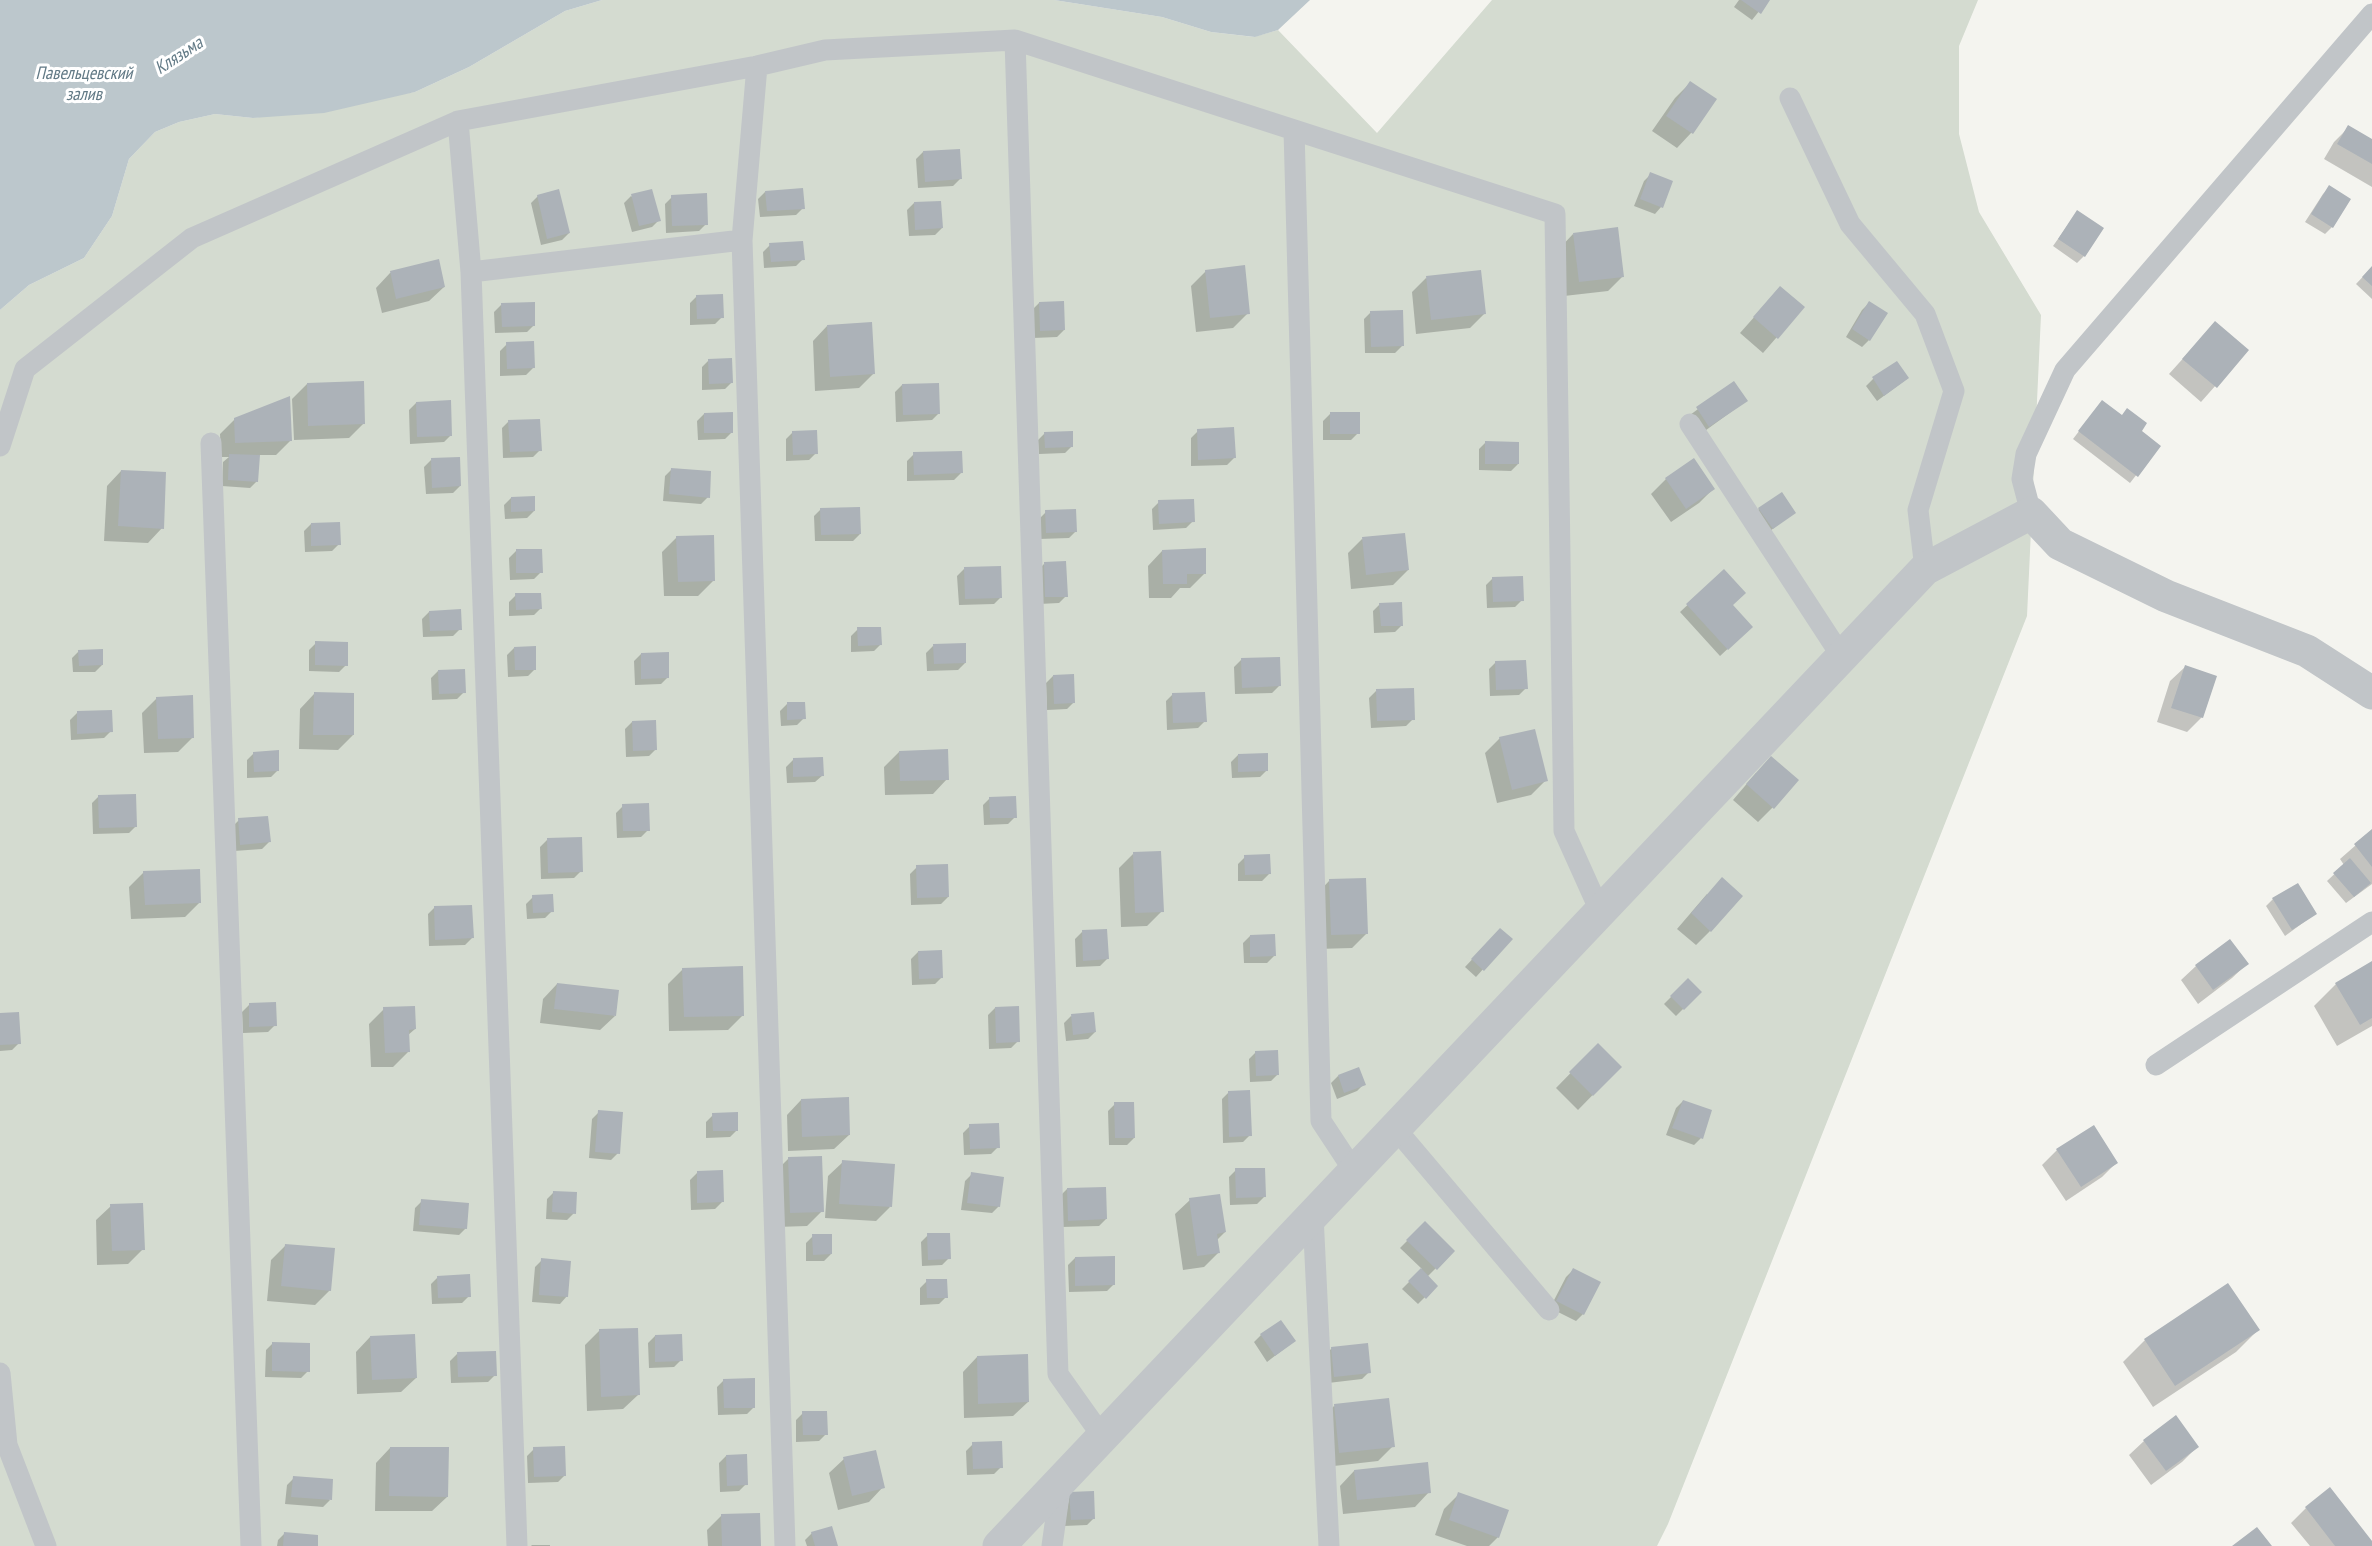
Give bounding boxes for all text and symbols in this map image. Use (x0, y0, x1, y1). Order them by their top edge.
water label: Клязьма (151, 33, 207, 79)
water label: Павельцевский залив (35, 63, 133, 106)

